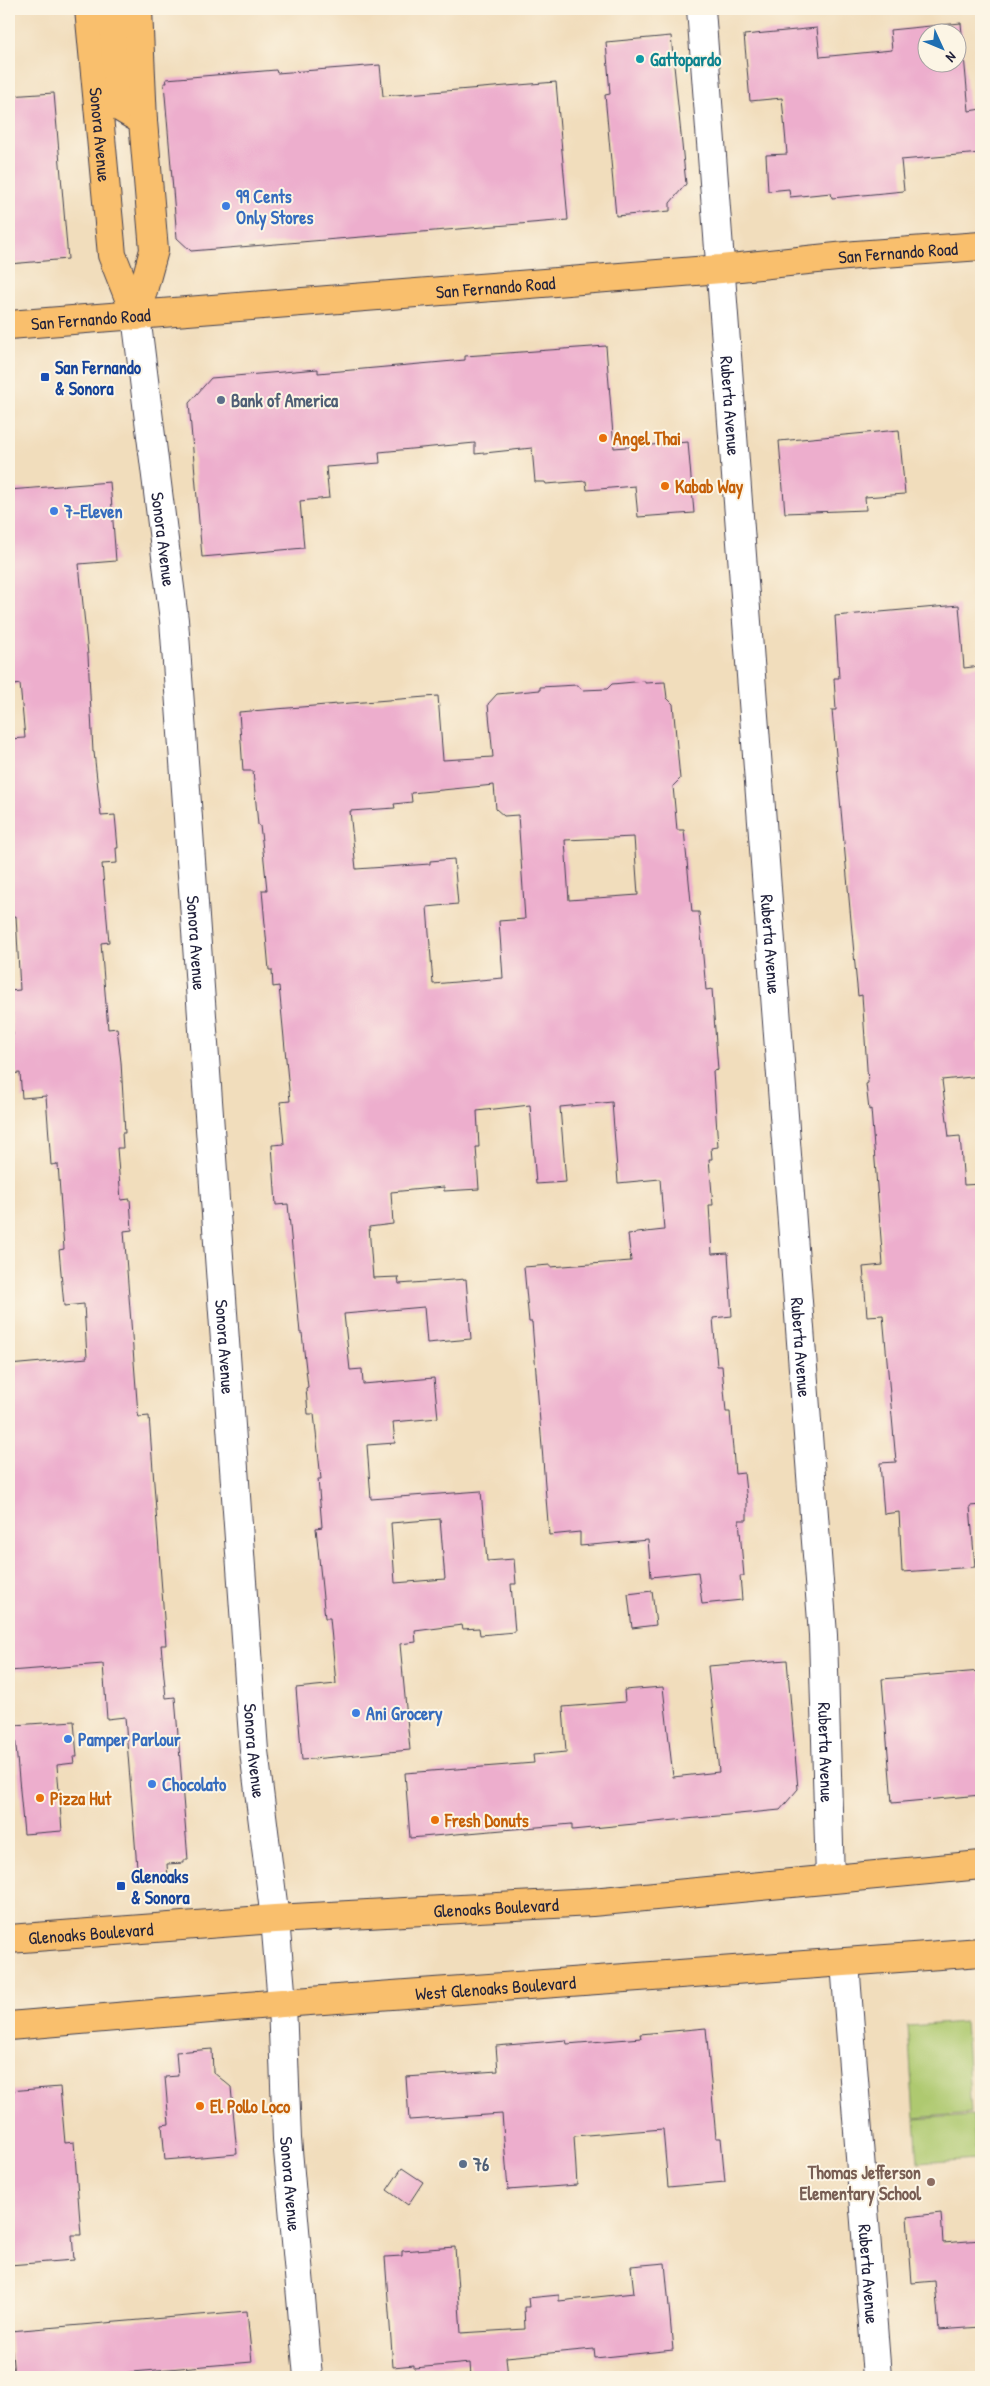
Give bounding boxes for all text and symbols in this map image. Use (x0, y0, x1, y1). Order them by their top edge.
north arrow (918, 22, 968, 72)
place label: Gattopardo (650, 47, 722, 73)
text: N (942, 48, 961, 67)
marker: Gattopardo (634, 53, 646, 65)
street label: Sonora Avenue (84, 86, 118, 183)
place label: 99 Cents Only Stores (236, 184, 313, 231)
marker: 99 Cents Only Stores (220, 200, 232, 212)
street label: San Fernando Road (837, 235, 959, 269)
street label: San Fernando Road (435, 270, 556, 304)
street label: San Fernando Road (30, 301, 151, 336)
place label: San Fernando & Sonora (55, 355, 142, 401)
street label: Ruberta Avenue (715, 355, 747, 457)
marker: San Fernando & Sonora (39, 371, 51, 383)
place label: Bank of America (231, 388, 339, 413)
marker: Bank of America (215, 394, 227, 406)
place label: Angel Thai (613, 426, 681, 452)
marker: Angel Thai (597, 432, 609, 444)
place label: Kabab Way (675, 474, 744, 500)
marker: Kabab Way (659, 480, 671, 492)
street label: Sonora Avenue (146, 491, 182, 588)
place label: 7-Eleven (63, 499, 123, 524)
marker: 7-Eleven (48, 505, 60, 517)
street label: Ruberta Avenue (755, 894, 787, 995)
street label: Sonora Avenue (181, 895, 213, 991)
street label: Ruberta Avenue (785, 1296, 818, 1398)
street label: Sonora Avenue (210, 1299, 241, 1395)
place label: Ani Grocery (366, 1701, 443, 1727)
street label: Ruberta Avenue (812, 1702, 840, 1803)
street label: Sonora Avenue (238, 1703, 272, 1799)
marker: Ani Grocery (350, 1707, 362, 1719)
place label: Pamper Parlour (78, 1727, 181, 1753)
marker: Pamper Parlour (62, 1733, 74, 1745)
place label: Chocolato (162, 1772, 227, 1797)
marker: Chocolato (146, 1778, 158, 1790)
place label: Pizza Hut (50, 1786, 112, 1811)
marker: Pizza Hut (34, 1792, 46, 1804)
place label: Fresh Donuts (444, 1808, 529, 1833)
marker: Fresh Donuts (429, 1814, 441, 1826)
place label: Glenoaks & Sonora (131, 1864, 191, 1910)
marker: Glenoaks & Sonora (115, 1880, 127, 1892)
street label: Glenoaks Boulevard (433, 1891, 559, 1923)
street label: Glenoaks Boulevard (27, 1916, 154, 1950)
street label: West Glenoaks Boulevard (414, 1969, 577, 2006)
place label: El Pollo Loco (210, 2094, 291, 2119)
marker: El Pollo Loco (194, 2100, 206, 2112)
street label: Sonora Avenue (274, 2136, 308, 2232)
place label: 76 (472, 2152, 489, 2177)
marker: 76 (457, 2158, 469, 2170)
place label: Thomas Jefferson Elementary School (800, 2160, 922, 2207)
marker: Thomas Jefferson Elementary School (925, 2176, 937, 2188)
street label: Ruberta Avenue (853, 2223, 885, 2325)

